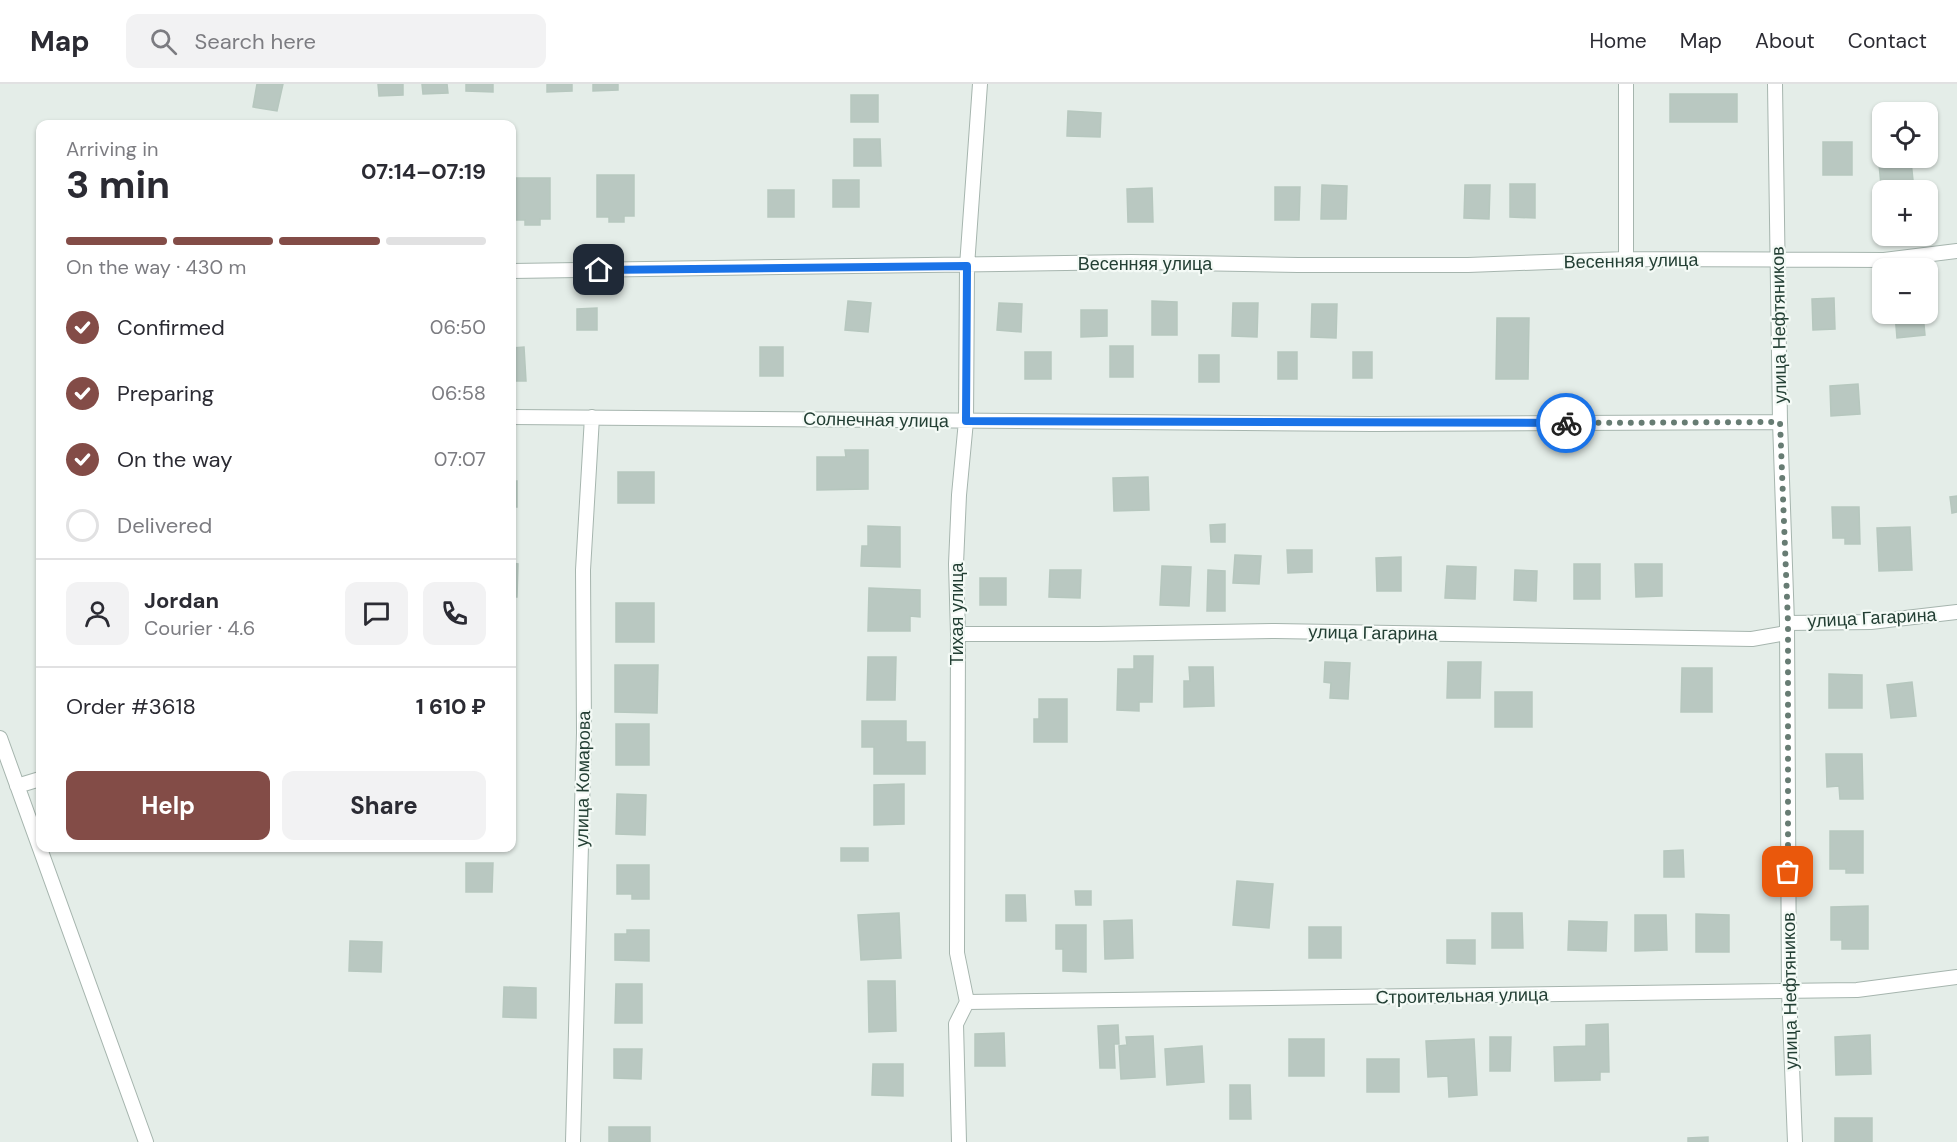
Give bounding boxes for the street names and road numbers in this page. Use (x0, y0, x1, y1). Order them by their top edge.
street label: улица Нефтяников (1766, 246, 1792, 404)
street label: Весенняя улица (1563, 248, 1700, 274)
street label: Весенняя улица (1078, 252, 1213, 276)
street label: Солнечная улица (803, 407, 950, 433)
street label: Тихая улица (945, 561, 969, 666)
street label: улица Гагарина (1807, 603, 1938, 633)
street label: улица Гагарина (1308, 620, 1439, 646)
street label: улица Комарова (570, 710, 596, 847)
street label: улица Нефтяников (1777, 912, 1803, 1070)
street label: Строительная улица (1375, 982, 1549, 1010)

